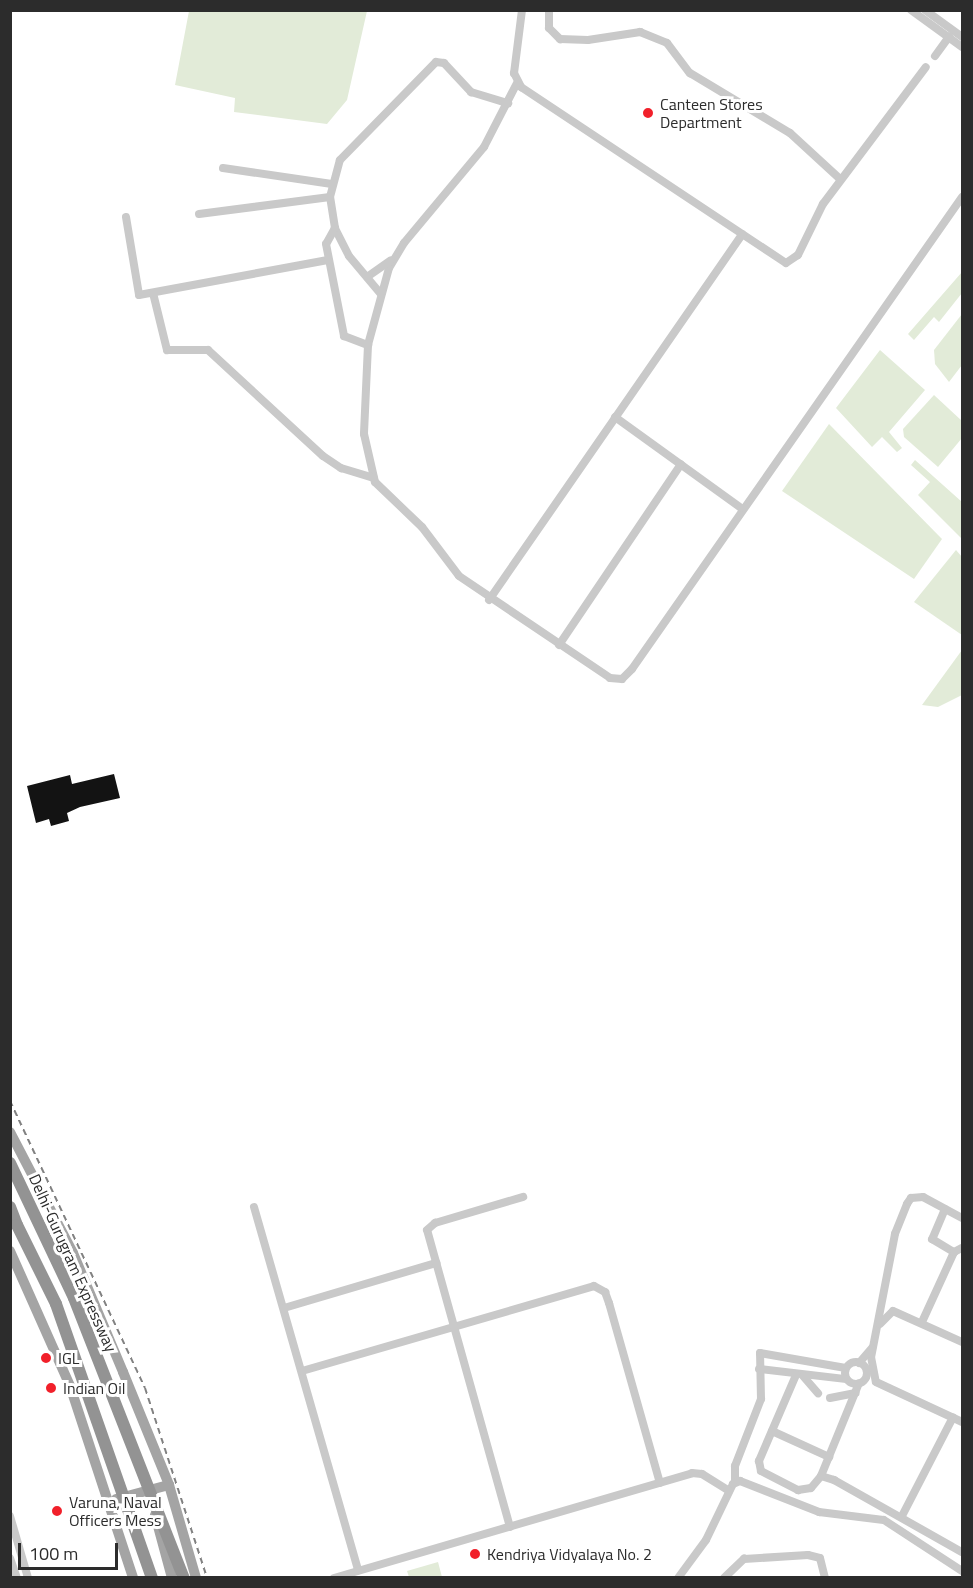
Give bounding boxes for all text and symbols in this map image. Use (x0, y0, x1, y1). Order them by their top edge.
place label: Canteen Stores Department (660, 94, 763, 132)
marker: Canteen Stores Department (641, 106, 655, 120)
street label: Delhi-Gurugram Expressway (25, 1171, 121, 1355)
place label: IGL (58, 1348, 79, 1368)
marker: IGL (39, 1351, 53, 1365)
place label: Indian Oil (63, 1378, 125, 1398)
marker: Indian Oil (44, 1381, 58, 1395)
place label: Varuna, Naval Officers Mess (69, 1492, 162, 1530)
marker: Varuna, Naval Officers Mess (50, 1504, 64, 1518)
scale bar (21, 1531, 122, 1569)
text: 100 m (29, 1540, 78, 1567)
place label: Kendriya Vidyalaya No. 2 (487, 1544, 652, 1564)
marker: Kendriya Vidyalaya No. 2 (468, 1547, 482, 1561)

